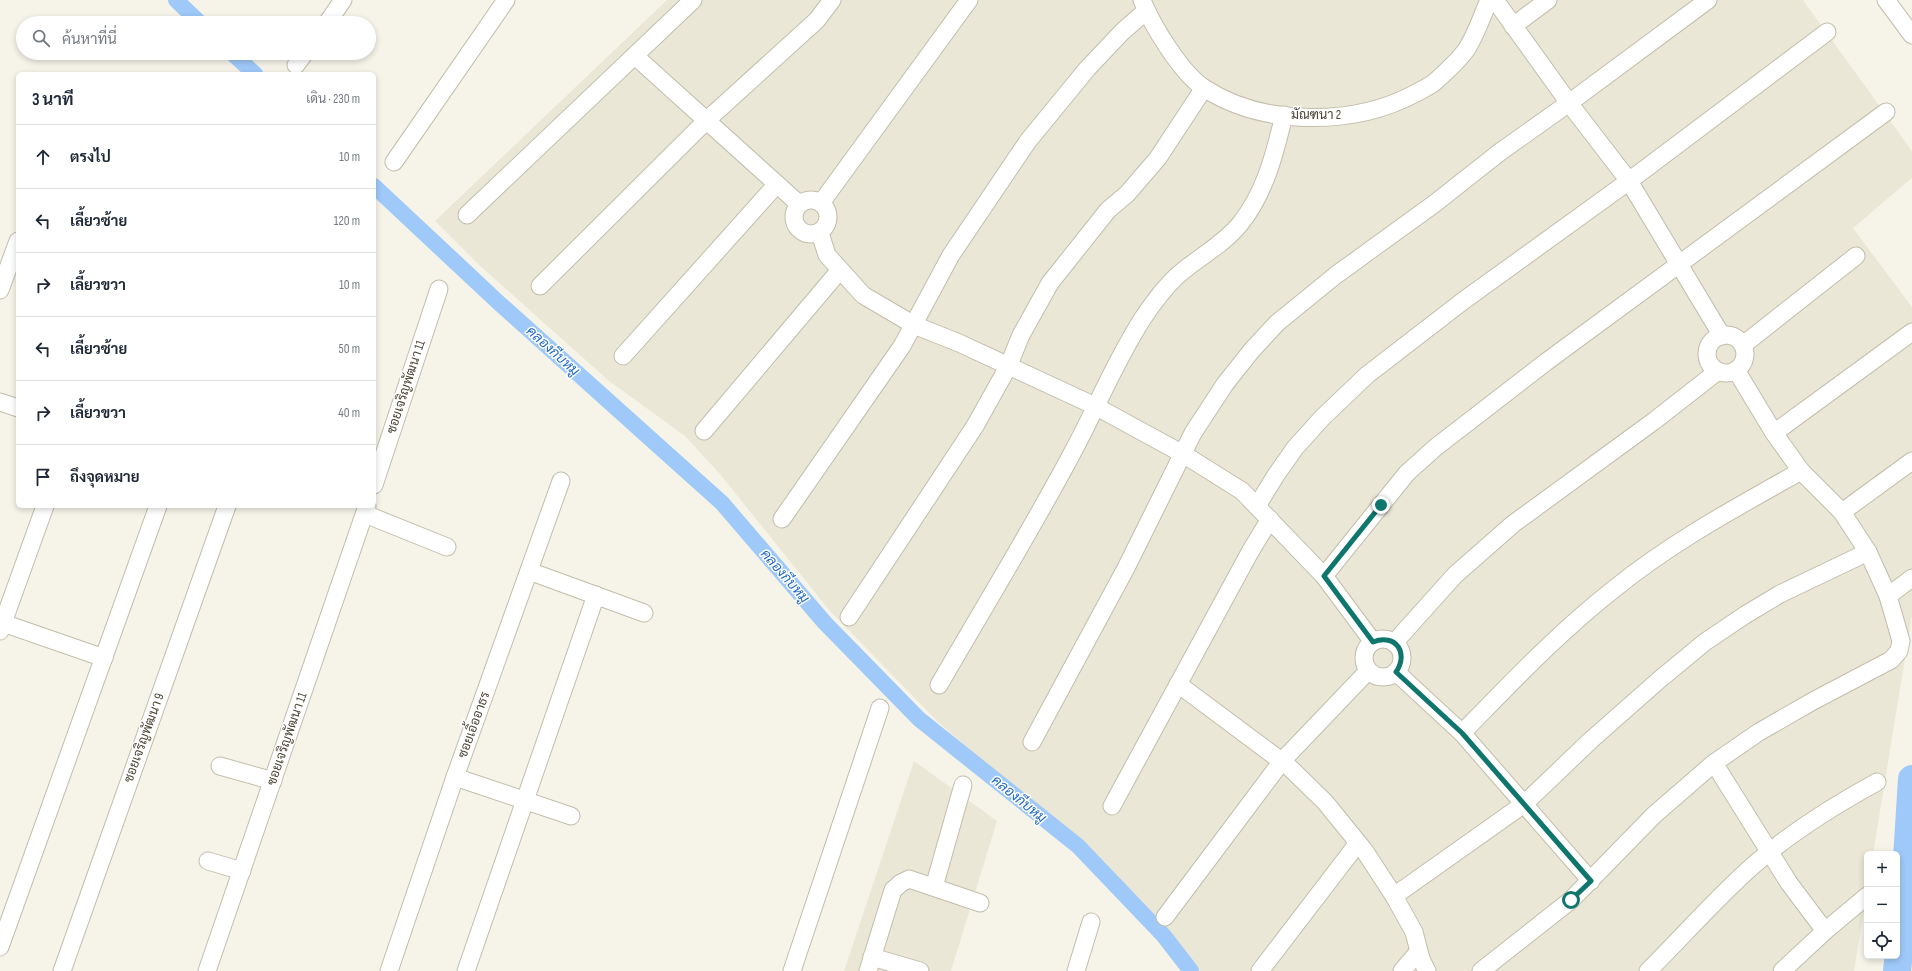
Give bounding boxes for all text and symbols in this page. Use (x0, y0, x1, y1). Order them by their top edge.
search box (16, 16, 376, 60)
icon: search (30, 27, 52, 49)
text: ค้นหาที่นี่ (62, 30, 117, 49)
text: 3 นาที (32, 90, 74, 110)
text: เดิน · 230 m (306, 91, 360, 107)
street label: มัณฑนา 2 (1291, 107, 1341, 123)
icon: ahead (32, 146, 54, 168)
text: ตรงไป (70, 148, 111, 167)
text: 10 m (339, 149, 360, 165)
icon: left (32, 210, 54, 232)
text: เลี้ยวซ้าย (70, 212, 127, 231)
text: 120 m (334, 213, 360, 229)
icon: right (32, 274, 54, 296)
text: เลี้ยวขวา (70, 276, 126, 295)
text: 10 m (339, 277, 360, 293)
water label: คลองกีบหมู (522, 322, 584, 380)
icon: left (32, 338, 54, 360)
street label: ซอยเจริญพัฒนา 11 (382, 338, 429, 436)
text: เลี้ยวซ้าย (70, 340, 127, 359)
text: 50 m (339, 341, 360, 357)
icon: right (32, 402, 54, 424)
text: เลี้ยวขวา (70, 404, 126, 423)
text: 40 m (338, 405, 360, 421)
icon: arrive (32, 466, 54, 488)
text: ถึงจุดหมาย (70, 468, 140, 487)
route end (1372, 496, 1390, 514)
water label: คลองกีบหมู (756, 545, 814, 607)
street label: ซอยเอิ้ออาธร (450, 688, 493, 760)
street label: ซอยเจริญพัฒนา 11 (263, 690, 311, 788)
street label: ซอยเจริญพัฒนา 9 (119, 691, 168, 785)
water label: คลองกีบหมู (987, 771, 1051, 827)
map controls (1864, 851, 1900, 959)
button: + (1864, 851, 1900, 887)
button: − (1864, 887, 1900, 923)
route start (1562, 891, 1580, 909)
button: locate (1864, 923, 1900, 959)

